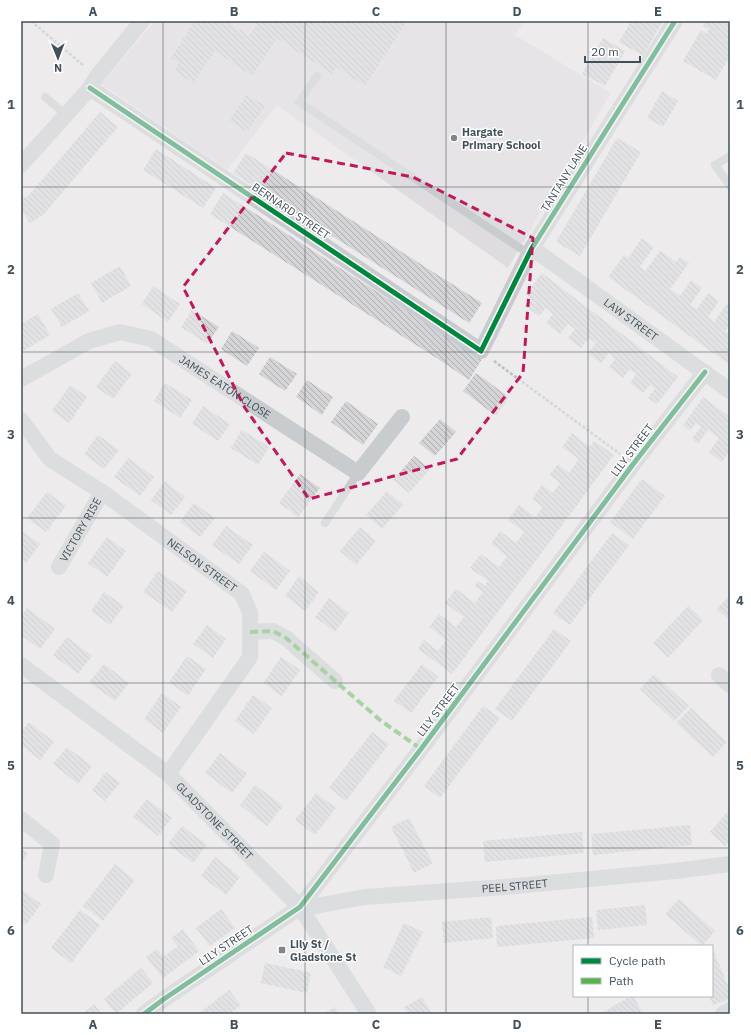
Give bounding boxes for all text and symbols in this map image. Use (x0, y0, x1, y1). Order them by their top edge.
text: A (89, 3, 98, 20)
text: B (230, 3, 239, 20)
text: C (372, 3, 381, 20)
text: D (512, 3, 522, 20)
text: E (654, 3, 662, 20)
north arrow (38, 38, 78, 78)
scale bar (585, 38, 640, 64)
text: 20 m (591, 44, 619, 59)
text: N (54, 61, 62, 75)
text: 1 (7, 96, 15, 113)
text: 1 (736, 96, 744, 113)
place label: Hargate Primary School (462, 125, 541, 152)
marker: Hargate Primary School (449, 133, 459, 143)
street label: TANTANY LANE (538, 142, 590, 214)
street label: BERNARD STREET (249, 180, 333, 243)
text: 2 (7, 261, 15, 278)
text: 2 (736, 261, 744, 278)
street label: LAW STREET (601, 295, 661, 344)
street label: JAMES EATON CLOSE (176, 352, 273, 422)
street label: LILY STREET (608, 420, 657, 479)
text: 3 (7, 426, 15, 443)
text: 3 (736, 426, 744, 443)
street label: VICTORY RISE (56, 495, 104, 564)
street label: NELSON STREET (164, 535, 240, 595)
text: 4 (7, 592, 15, 609)
text: 4 (736, 592, 744, 609)
street label: LILY STREET (414, 680, 463, 739)
text: 5 (7, 757, 15, 774)
text: 5 (736, 757, 744, 774)
street label: GLADSTONE STREET (173, 779, 256, 863)
street label: PEEL STREET (481, 876, 549, 896)
street label: LILY STREET (196, 921, 256, 968)
text: 6 (7, 922, 15, 939)
text: 6 (736, 922, 744, 939)
place label: Lily St / Gladstone St (290, 937, 356, 964)
marker: Lily St / Gladstone St (277, 945, 287, 955)
legend (573, 945, 713, 997)
text: Cycle path (609, 953, 666, 968)
text: Path (609, 973, 634, 988)
text: A (89, 1016, 98, 1033)
text: B (230, 1016, 239, 1033)
text: C (372, 1016, 381, 1033)
text: D (512, 1016, 522, 1033)
text: E (654, 1016, 662, 1033)

